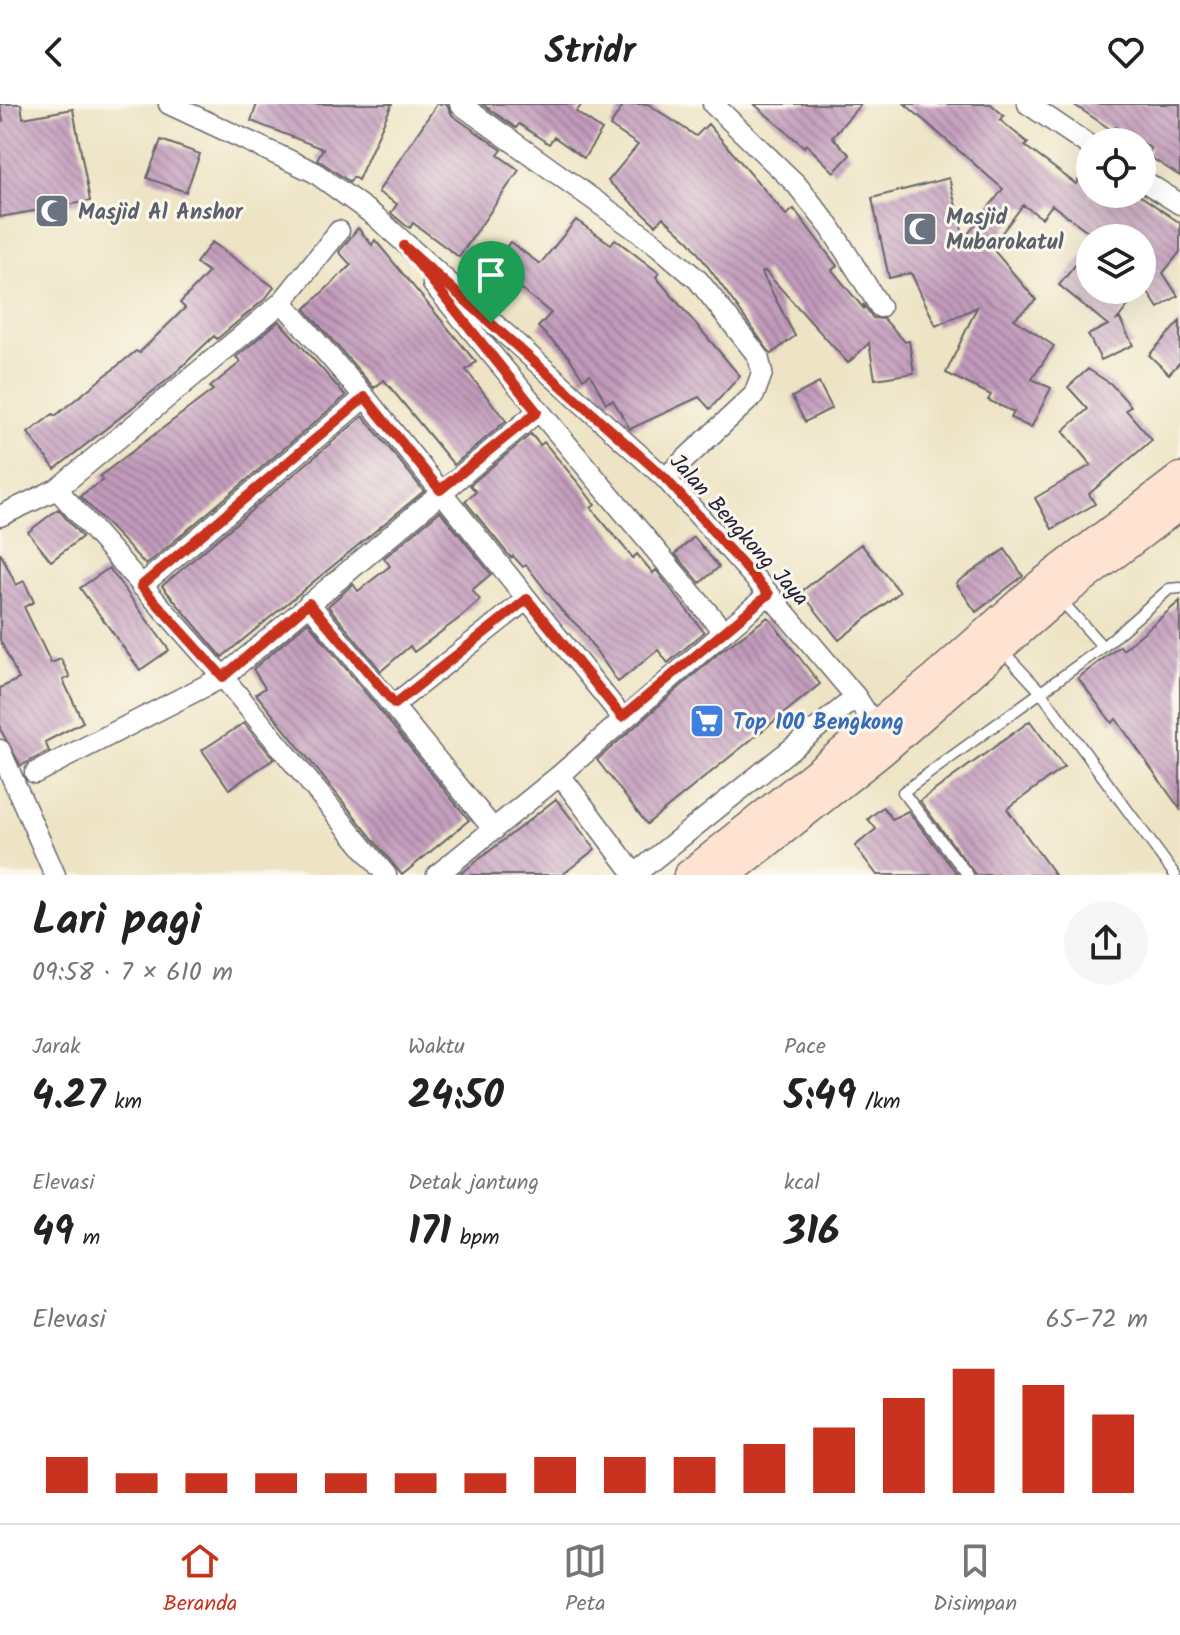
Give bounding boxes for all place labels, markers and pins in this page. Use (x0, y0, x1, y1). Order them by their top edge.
mosque icon: Masjid Al Anshor (33, 192, 71, 230)
place label: Masjid Al Anshor (78, 196, 244, 231)
place label: Masjid Mubarokatul (946, 201, 1064, 261)
mosque icon: Masjid Mubarokatul (901, 210, 939, 248)
pin (457, 241, 525, 323)
supermarket icon: Top 100 Bengkong (688, 702, 726, 740)
place label: Top 100 Bengkong (733, 706, 904, 741)

